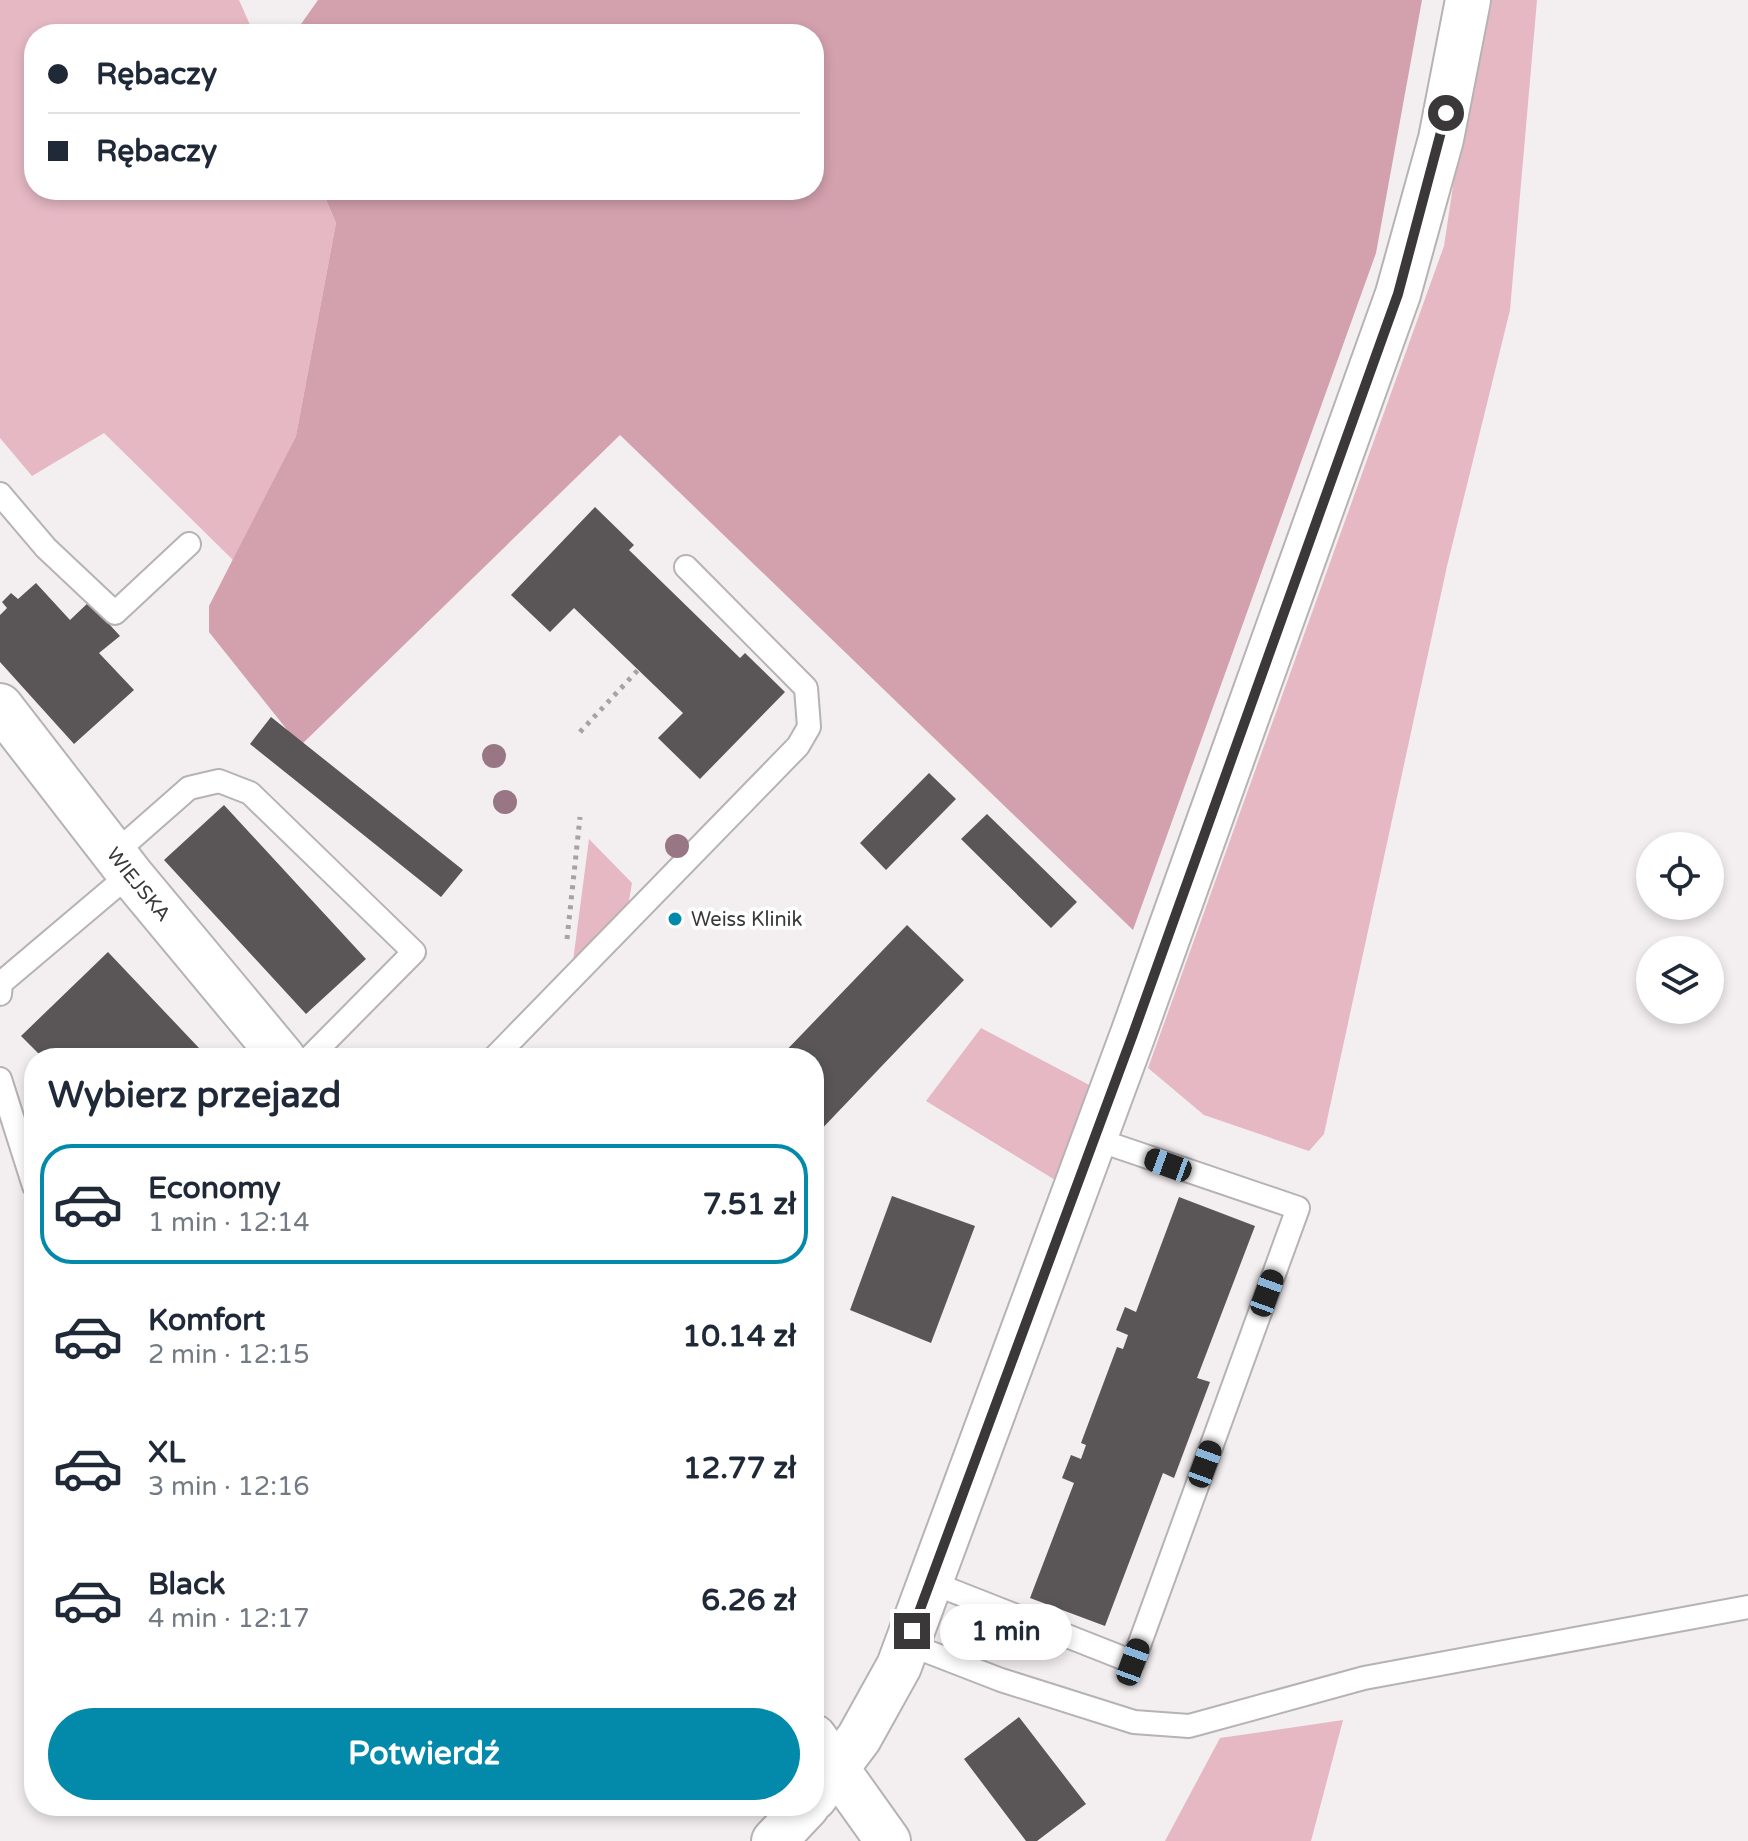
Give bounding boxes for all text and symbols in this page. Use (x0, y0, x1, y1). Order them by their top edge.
text: Rębaczy (96, 56, 217, 93)
route start (1428, 95, 1464, 131)
text: Rębaczy (96, 133, 217, 170)
map controls (1636, 832, 1724, 1024)
button: locate (1636, 832, 1724, 920)
street label: WIEJSKA (101, 843, 175, 927)
place label: Weiss Klinik (691, 908, 803, 932)
marker: Weiss Klinik (666, 910, 684, 928)
button: layers (1636, 936, 1724, 1024)
text: Wybierz przejazd (48, 1074, 341, 1117)
car (1141, 1146, 1195, 1184)
icon: car (52, 1168, 124, 1240)
text: Economy (148, 1170, 281, 1207)
text: 7.51 zł (703, 1186, 796, 1223)
text: 1 min · 12:14 (148, 1207, 310, 1238)
car (1248, 1266, 1286, 1320)
icon: car (52, 1300, 124, 1372)
text: Komfort (148, 1302, 265, 1339)
text: 10.14 zł (682, 1318, 796, 1355)
text: 2 min · 12:15 (148, 1339, 310, 1370)
icon: car (52, 1432, 124, 1504)
text: XL (148, 1434, 185, 1471)
car (1186, 1437, 1224, 1491)
text: 12.77 zł (683, 1450, 796, 1487)
text: 3 min · 12:16 (148, 1471, 310, 1502)
icon: car (52, 1564, 124, 1636)
text: Black (148, 1566, 225, 1603)
text: 6.26 zł (701, 1582, 796, 1619)
text: 4 min · 12:17 (148, 1603, 310, 1634)
callout: 1 min (940, 1603, 1072, 1659)
route end (894, 1613, 930, 1649)
text: 1 min (971, 1616, 1041, 1647)
car (1114, 1635, 1152, 1689)
button: Potwierdź (48, 1708, 800, 1800)

